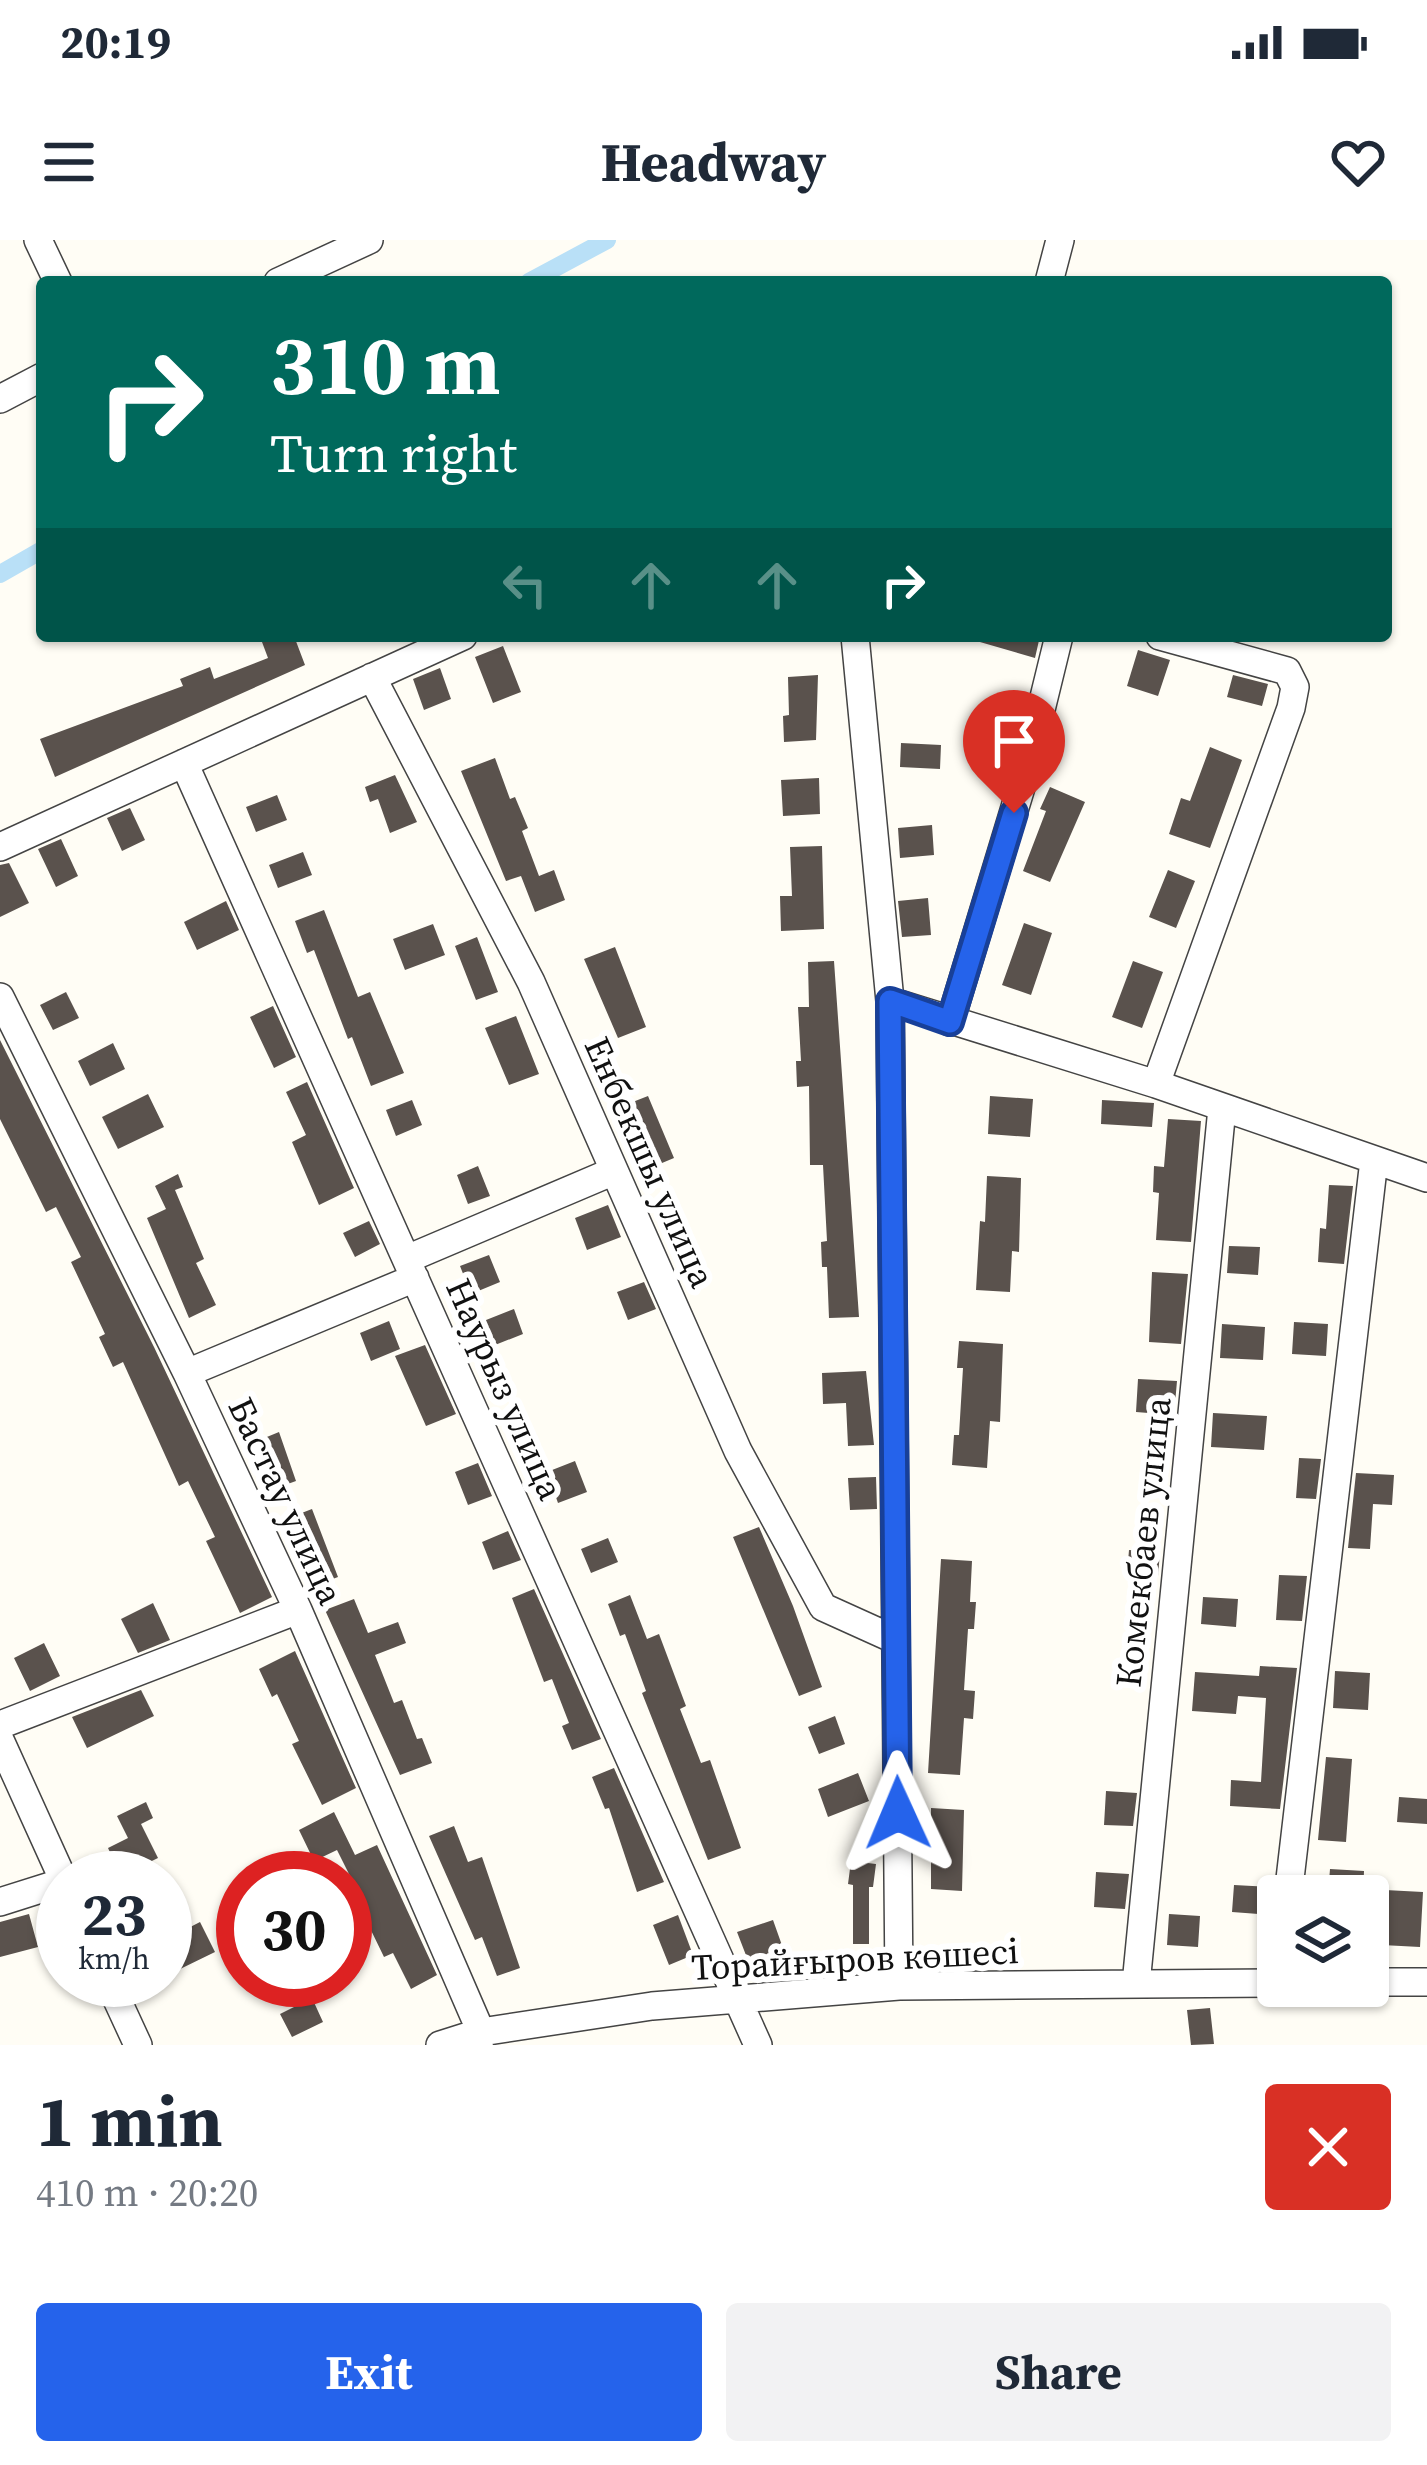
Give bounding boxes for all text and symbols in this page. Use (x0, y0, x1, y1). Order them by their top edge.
text: 20:19 (60, 11, 171, 73)
text: Headway (601, 125, 826, 199)
icon: menu (36, 129, 102, 195)
icon: heart (1325, 129, 1391, 195)
text: 310 m (270, 307, 501, 422)
icon: right (72, 324, 228, 480)
text: Turn right (270, 416, 517, 490)
icon: left (492, 552, 558, 618)
icon: ahead (618, 552, 684, 618)
icon: ahead (744, 552, 810, 618)
icon: right (870, 552, 936, 618)
pin (963, 690, 1065, 813)
icon: arrive (981, 708, 1047, 774)
street label: Енбекшы улица (573, 1029, 727, 1296)
street label: Наурыз улица (434, 1271, 576, 1508)
street label: Бастау улица (217, 1389, 356, 1613)
street label: Комекбаев улица (1103, 1394, 1183, 1689)
position arrow (835, 1750, 961, 1876)
speed limit sign: 30 (216, 1851, 372, 2007)
text: 23 (81, 1873, 147, 1955)
map controls (1257, 1875, 1389, 2007)
button: layers (1257, 1875, 1389, 2007)
street label: Торайғыров көшесі (690, 1926, 1020, 1992)
text: km/h (78, 1938, 150, 1979)
text: 1 min (36, 2071, 223, 2170)
button: close (1265, 2084, 1391, 2210)
text: 410 m · 20:20 (36, 2166, 258, 2219)
button: Exit (36, 2303, 702, 2441)
button: Share (726, 2303, 1391, 2441)

